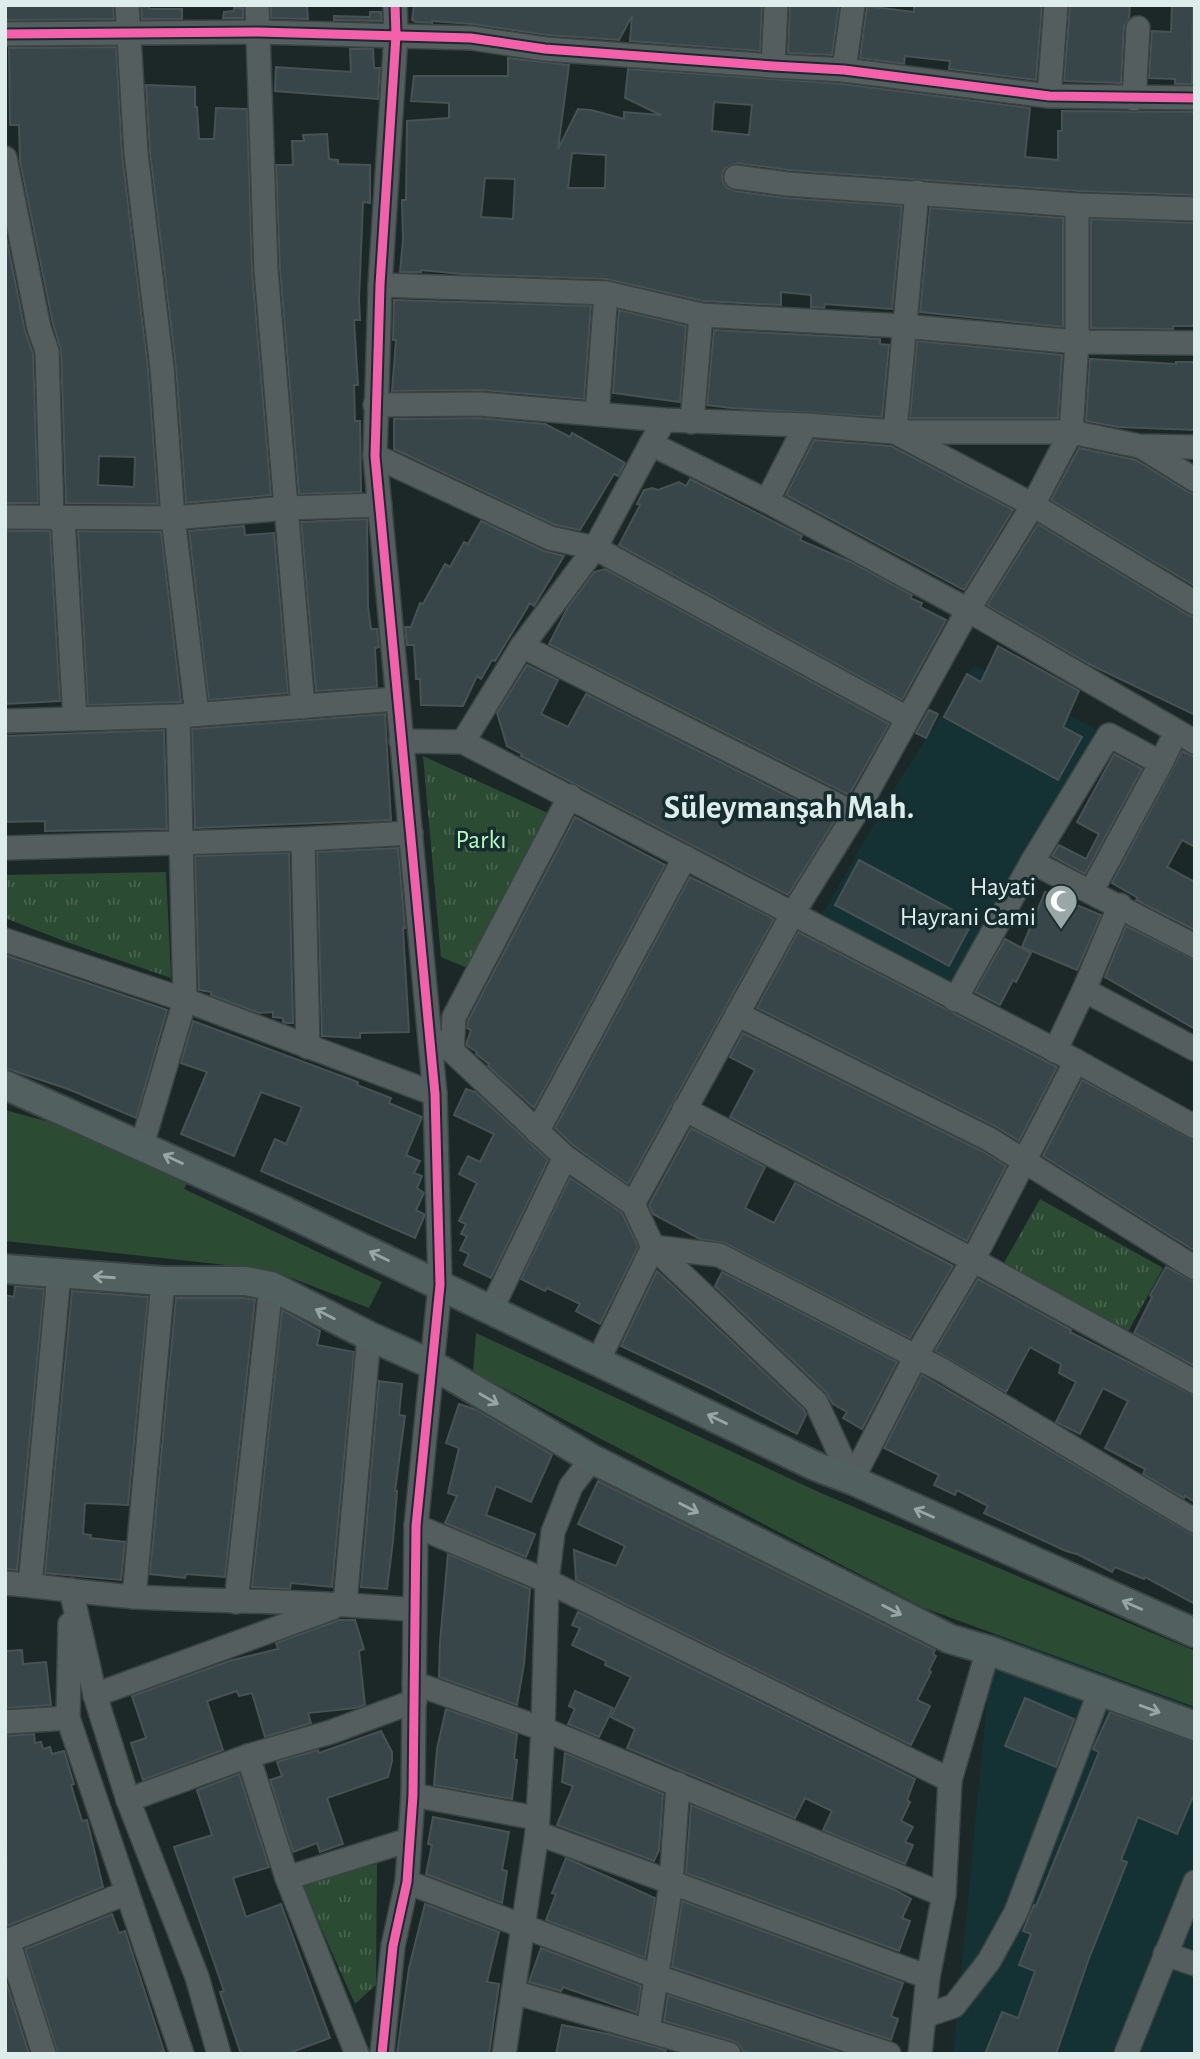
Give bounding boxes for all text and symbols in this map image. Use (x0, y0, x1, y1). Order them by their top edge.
district label: Süleymanşah Mah. (664, 792, 914, 825)
park label: Parkı (455, 827, 507, 853)
place label: Hayati Hayrani Cami (900, 874, 1036, 930)
mosque icon: Hayati Hayrani Cami (1042, 882, 1080, 931)
one-way arrow (162, 1152, 184, 1165)
one-way arrow (369, 1248, 390, 1262)
one-way arrow (94, 1270, 116, 1283)
one-way arrow (315, 1306, 336, 1320)
one-way arrow (479, 1392, 499, 1406)
one-way arrow (707, 1411, 728, 1425)
one-way arrow (678, 1501, 699, 1515)
one-way arrow (914, 1506, 936, 1519)
one-way arrow (1122, 1598, 1144, 1611)
one-way arrow (881, 1603, 902, 1617)
one-way arrow (1138, 1704, 1160, 1717)

